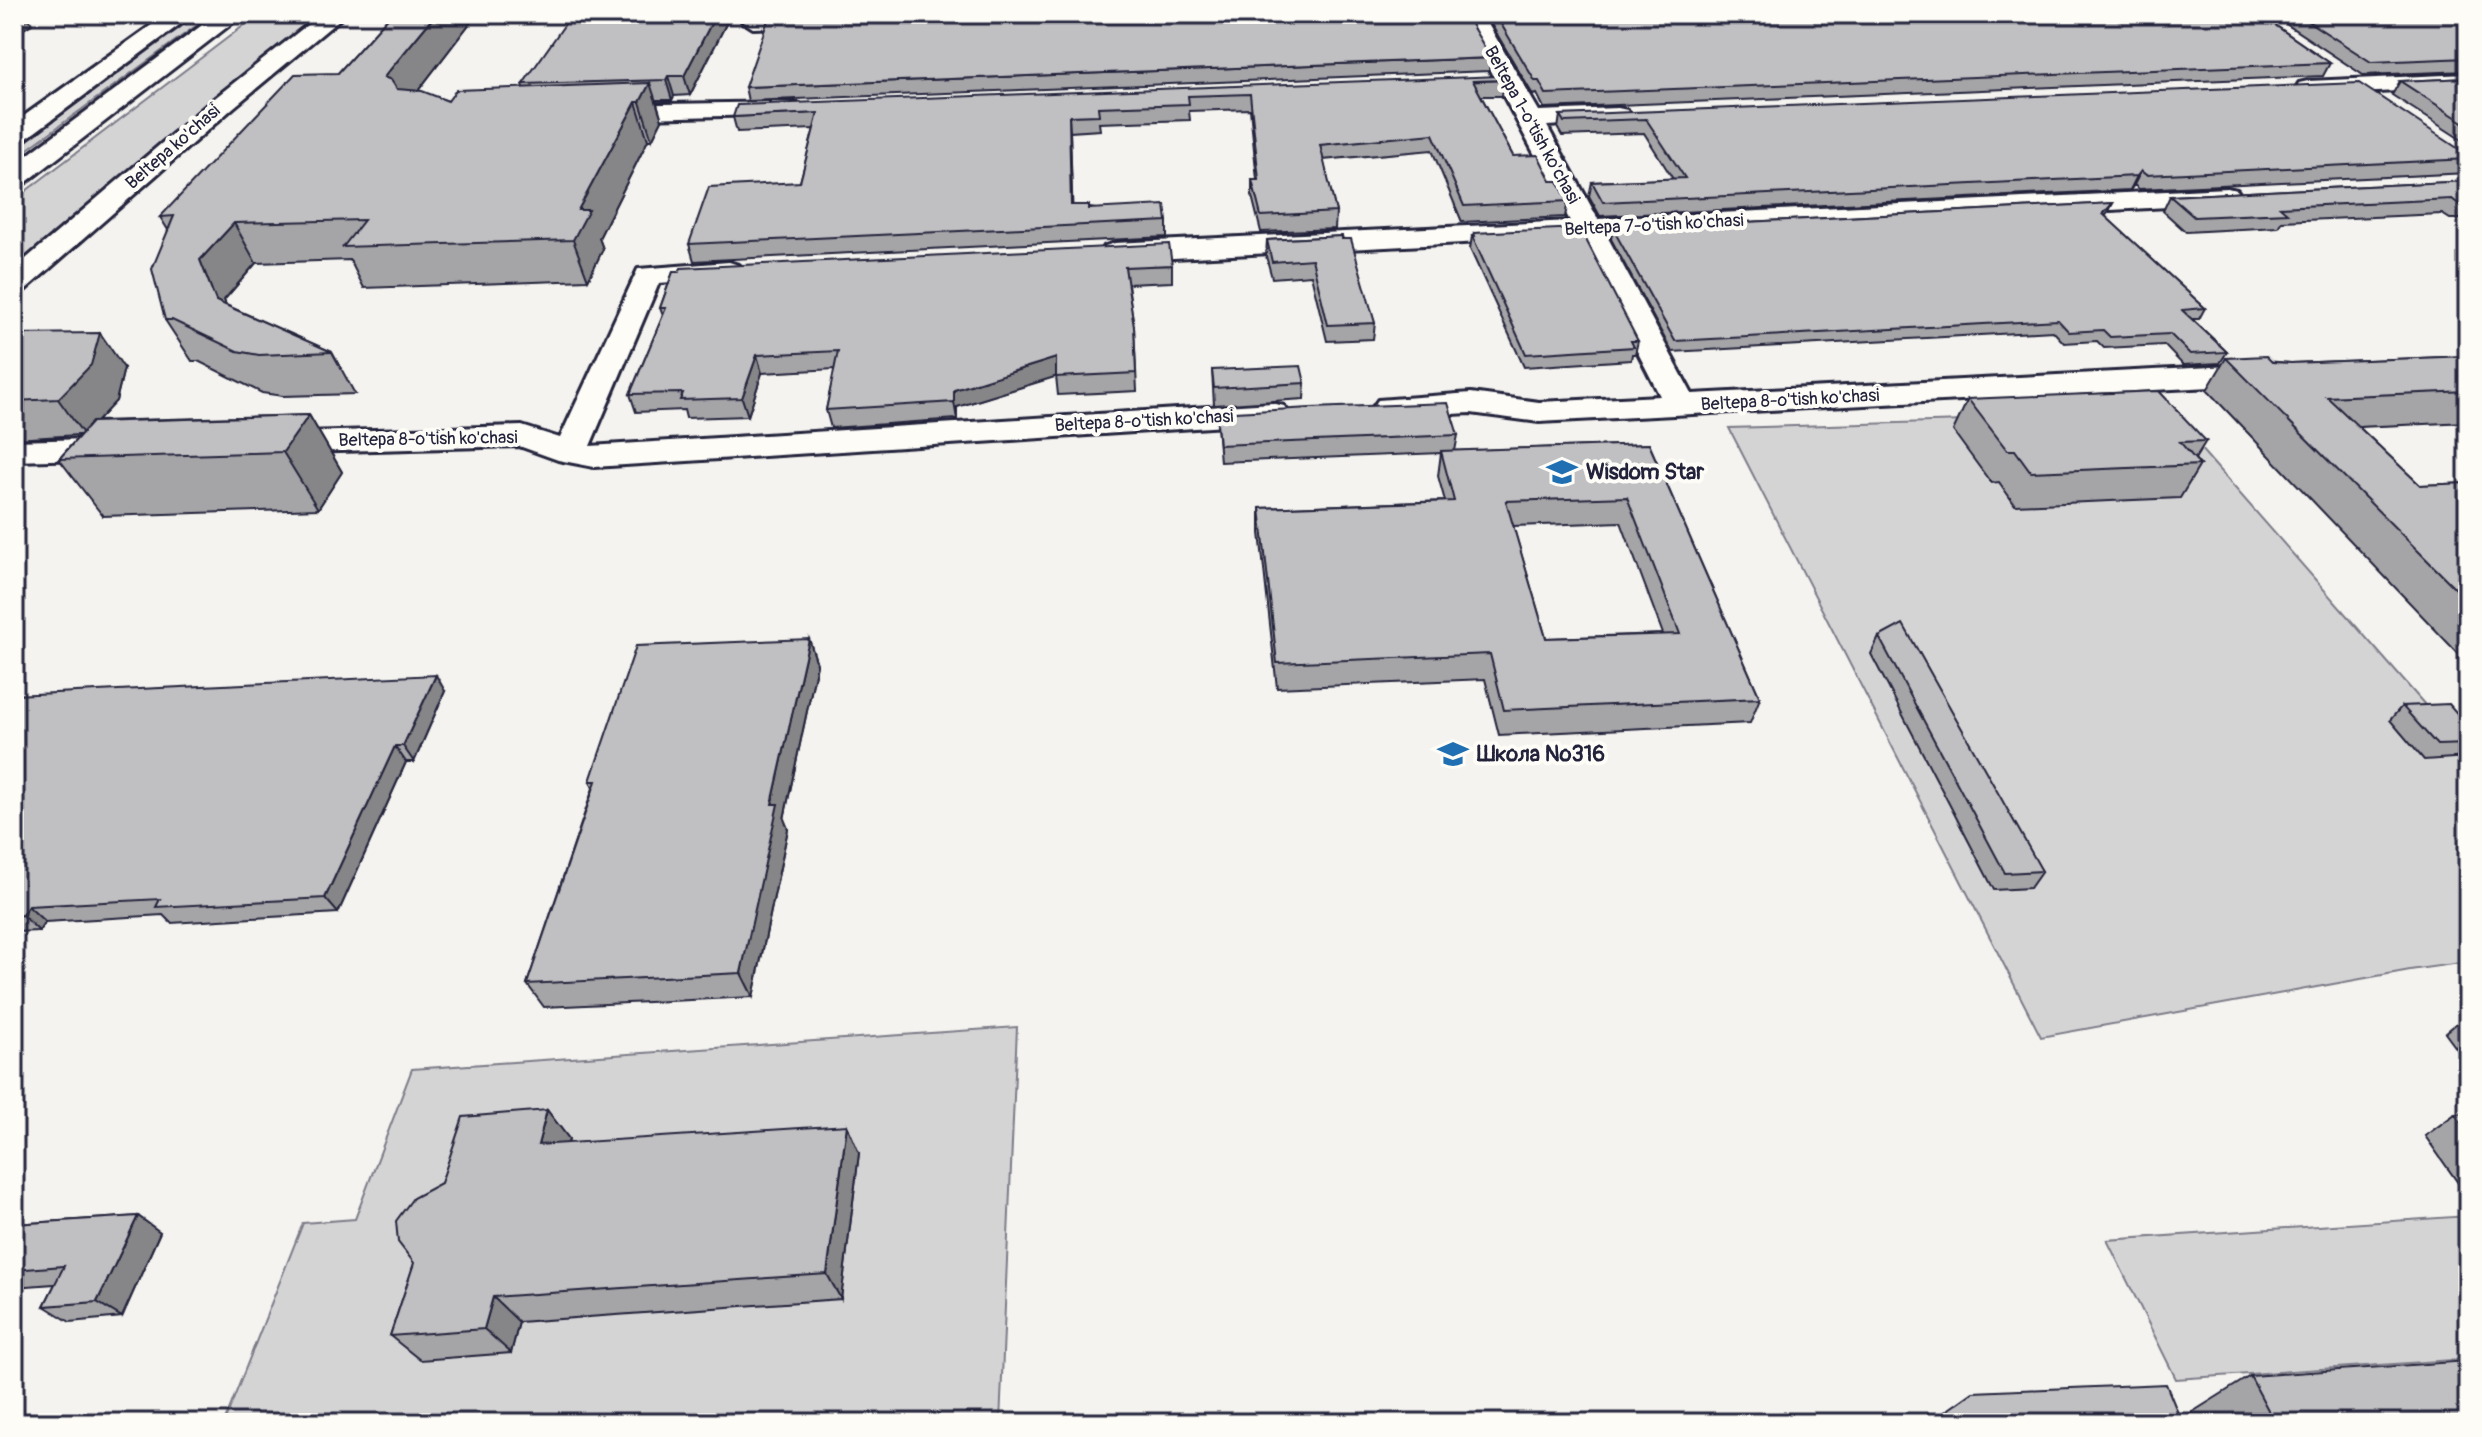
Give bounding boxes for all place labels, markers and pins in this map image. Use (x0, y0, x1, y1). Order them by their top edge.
school or university icon: Wisdom Star (1545, 455, 1579, 489)
place label: Wisdom Star (1586, 458, 1705, 486)
school or university icon: Школа №316 (1436, 737, 1470, 771)
place label: Школа №316 (1476, 740, 1605, 768)

